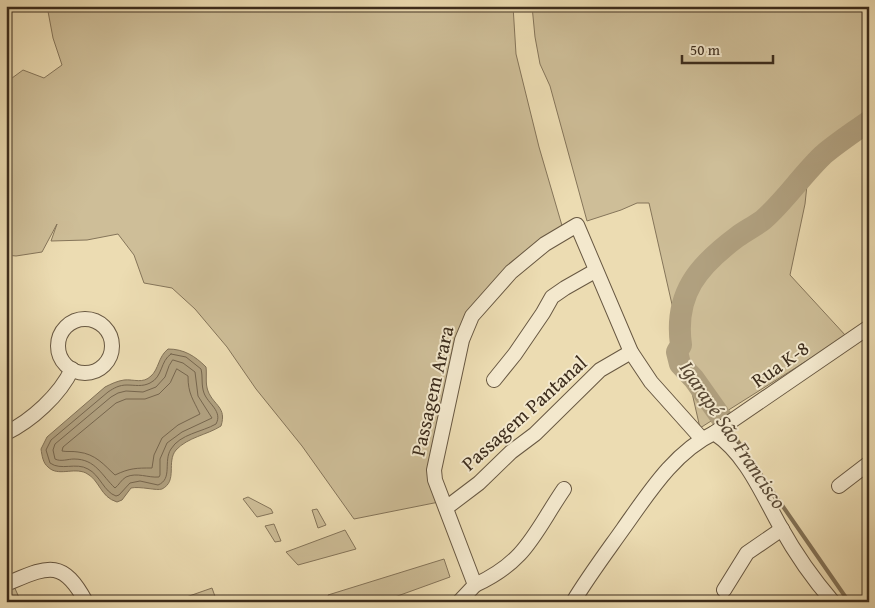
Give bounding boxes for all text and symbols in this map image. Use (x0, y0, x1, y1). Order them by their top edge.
scale bar (682, 32, 774, 64)
text: 50 m (690, 39, 721, 60)
street label: Passagem Arara (402, 322, 461, 459)
street label: Rua K-8 (745, 333, 814, 394)
street label: Passagem Pantanal (455, 348, 593, 477)
water label: Igarapé São Francisco (672, 354, 795, 515)

